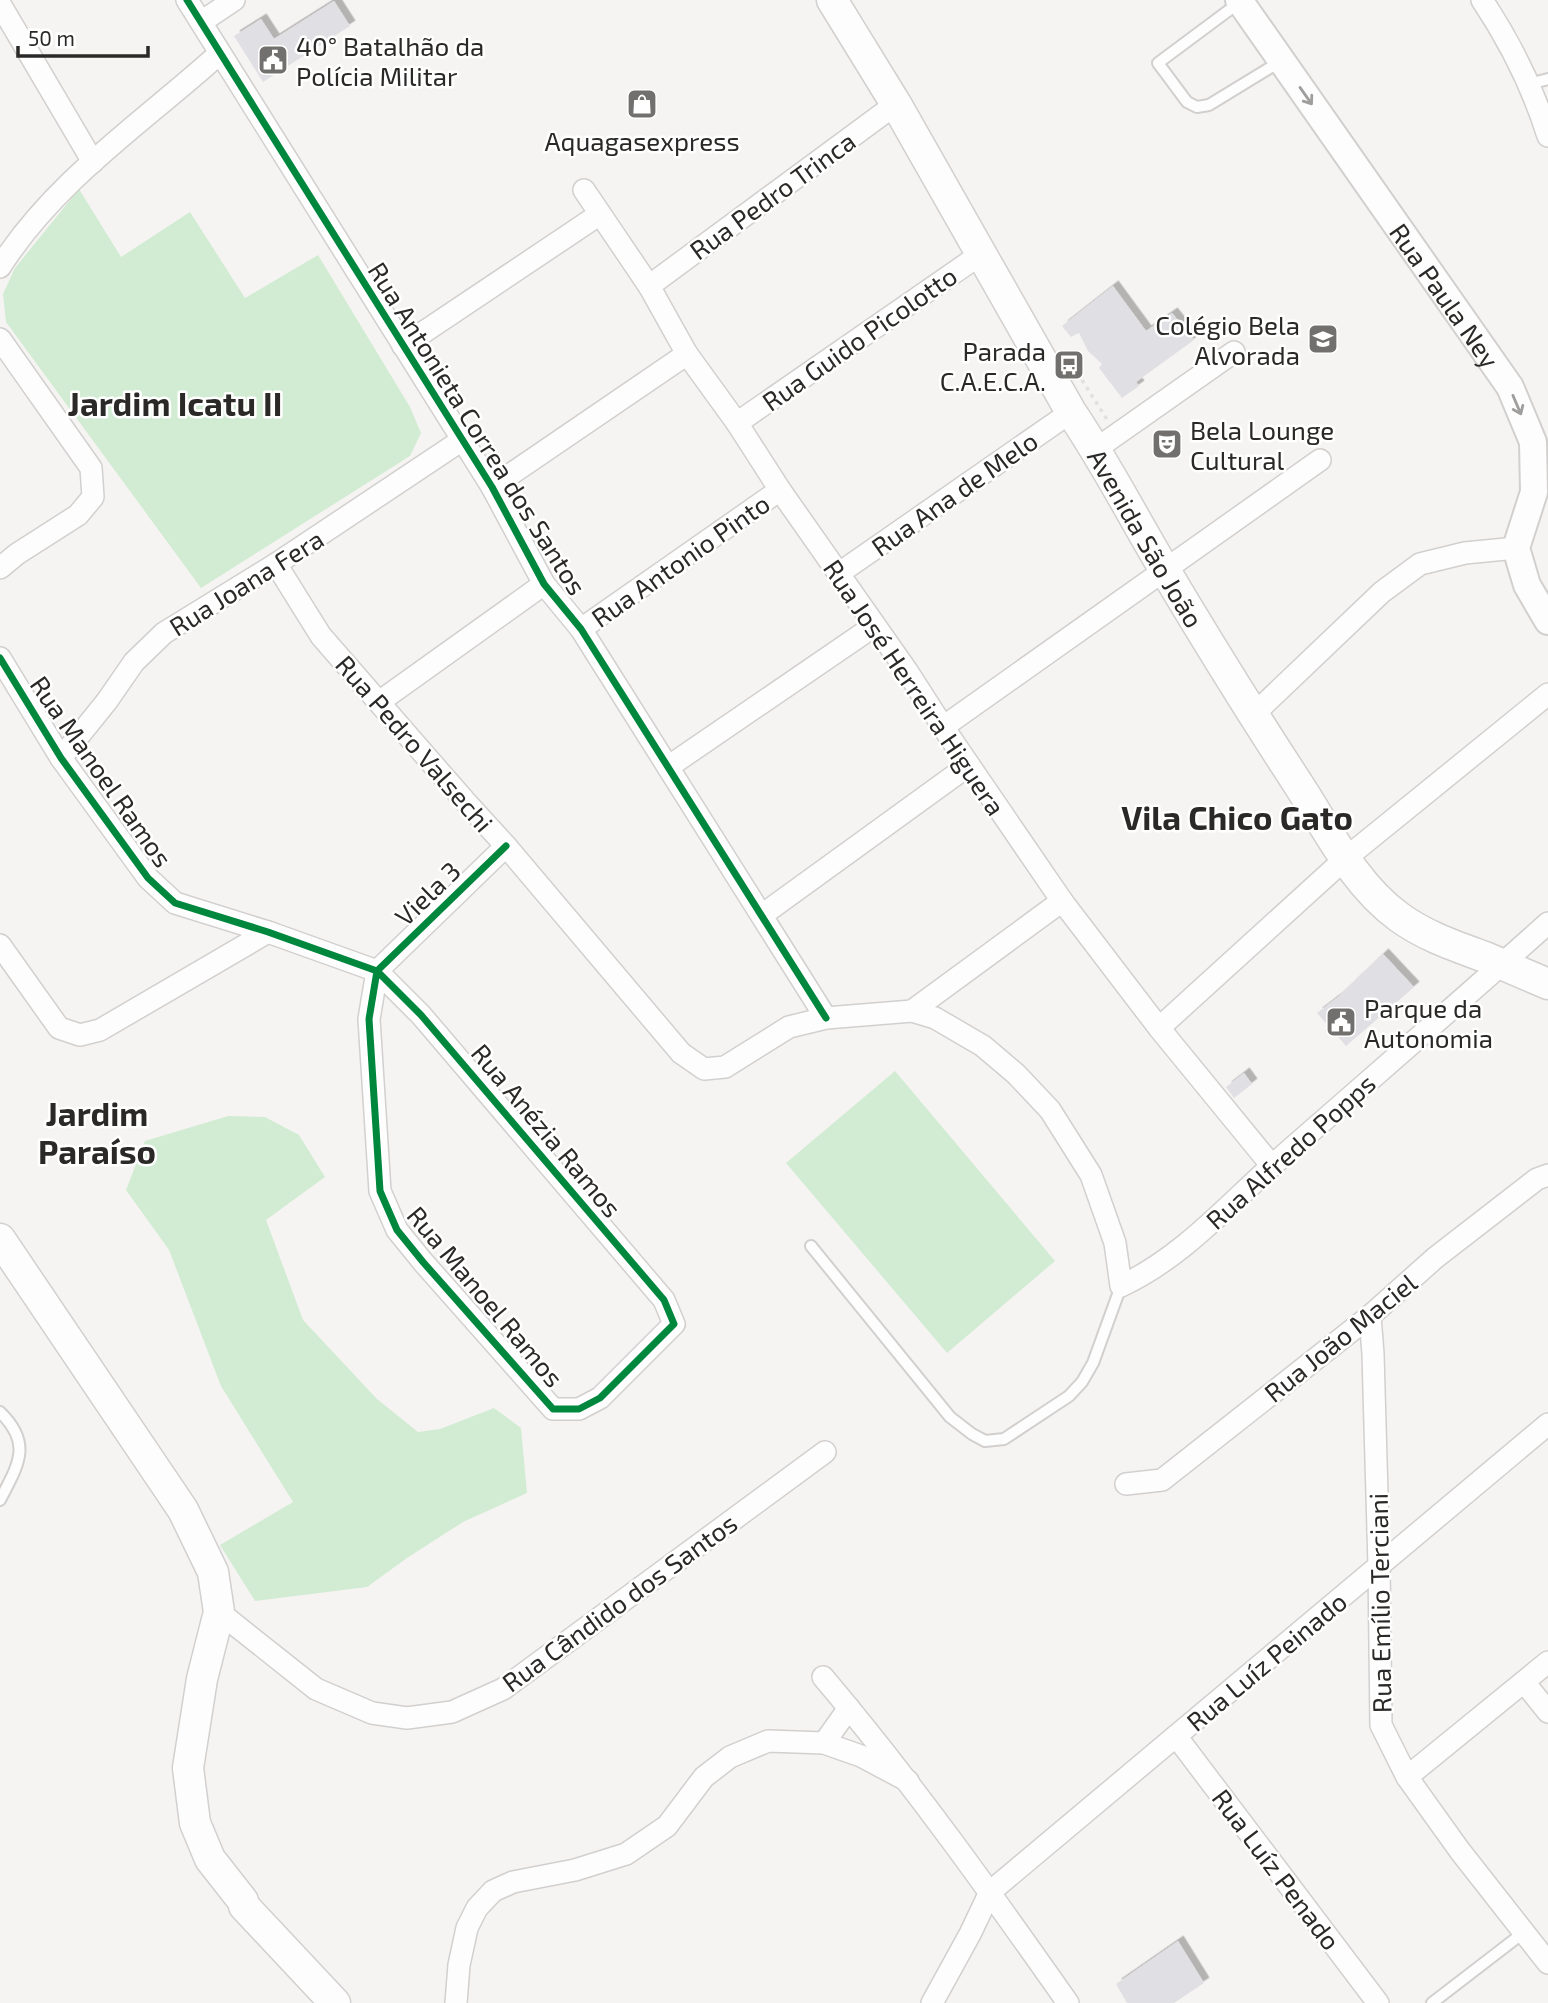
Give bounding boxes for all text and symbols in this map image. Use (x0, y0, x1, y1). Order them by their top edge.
scale bar (18, 14, 147, 58)
text: 50 m (28, 25, 75, 50)
place label: 40° Batalhão da Polícia Militar (296, 30, 484, 91)
public building icon: 40° Batalhão da Polícia Militar (256, 43, 290, 77)
one-way arrow (1299, 86, 1313, 105)
shop icon: Aquagasexpress (625, 87, 659, 121)
place label: Aquagasexpress (544, 125, 740, 156)
street label: Rua Pedro Trinca (683, 125, 861, 265)
street label: Rua Paula Ney (1384, 217, 1507, 373)
street label: Rua Antonieta Correa dos Santos (362, 256, 594, 600)
street label: Rua Guido Picolotto (756, 259, 962, 417)
place label: Colégio Bela Alvorada (1155, 309, 1300, 370)
school or university icon: Colégio Bela Alvorada (1306, 322, 1340, 356)
place label: Parada C.A.E.C.A. (940, 335, 1046, 396)
bus stop icon: Parada C.A.E.C.A. (1052, 348, 1086, 382)
district label: Jardim Icatu II (68, 383, 282, 423)
one-way arrow (1512, 394, 1525, 415)
place label: Bela Lounge Cultural (1190, 414, 1334, 475)
street label: Rua Ana de Melo (865, 424, 1043, 562)
theatre icon: Bela Lounge Cultural (1150, 427, 1184, 461)
street label: Avenida São João (1082, 443, 1211, 632)
street label: Rua Antonio Pinto (585, 487, 775, 633)
street label: Rua Joana Fera (163, 522, 329, 642)
street label: Rua José Herreira Higuera (818, 553, 1012, 821)
street label: Rua Pedro Valsechi (330, 648, 500, 838)
street label: Rua Manoel Ramos (25, 670, 179, 872)
district label: Vila Chico Gato (1121, 797, 1353, 837)
street label: Viela 3 (388, 855, 466, 931)
place label: Parque da Autonomia (1364, 992, 1493, 1053)
public building icon: Parque da Autonomia (1324, 1005, 1358, 1039)
street label: Rua Anézia Ramos (466, 1037, 628, 1223)
street label: Rua Alfredo Popps (1199, 1067, 1381, 1235)
district label: Jardim Paraíso (38, 1093, 156, 1171)
street label: Rua Manoel Ramos (402, 1200, 570, 1392)
street label: Rua João Maciel (1258, 1266, 1423, 1408)
street label: Rua Emílio Terciani (1362, 1493, 1396, 1713)
street label: Rua Cândido dos Santos (496, 1506, 742, 1698)
street label: Rua Luíz Peinado (1180, 1585, 1352, 1737)
street label: Rua Luíz Penado (1207, 1783, 1347, 1955)

